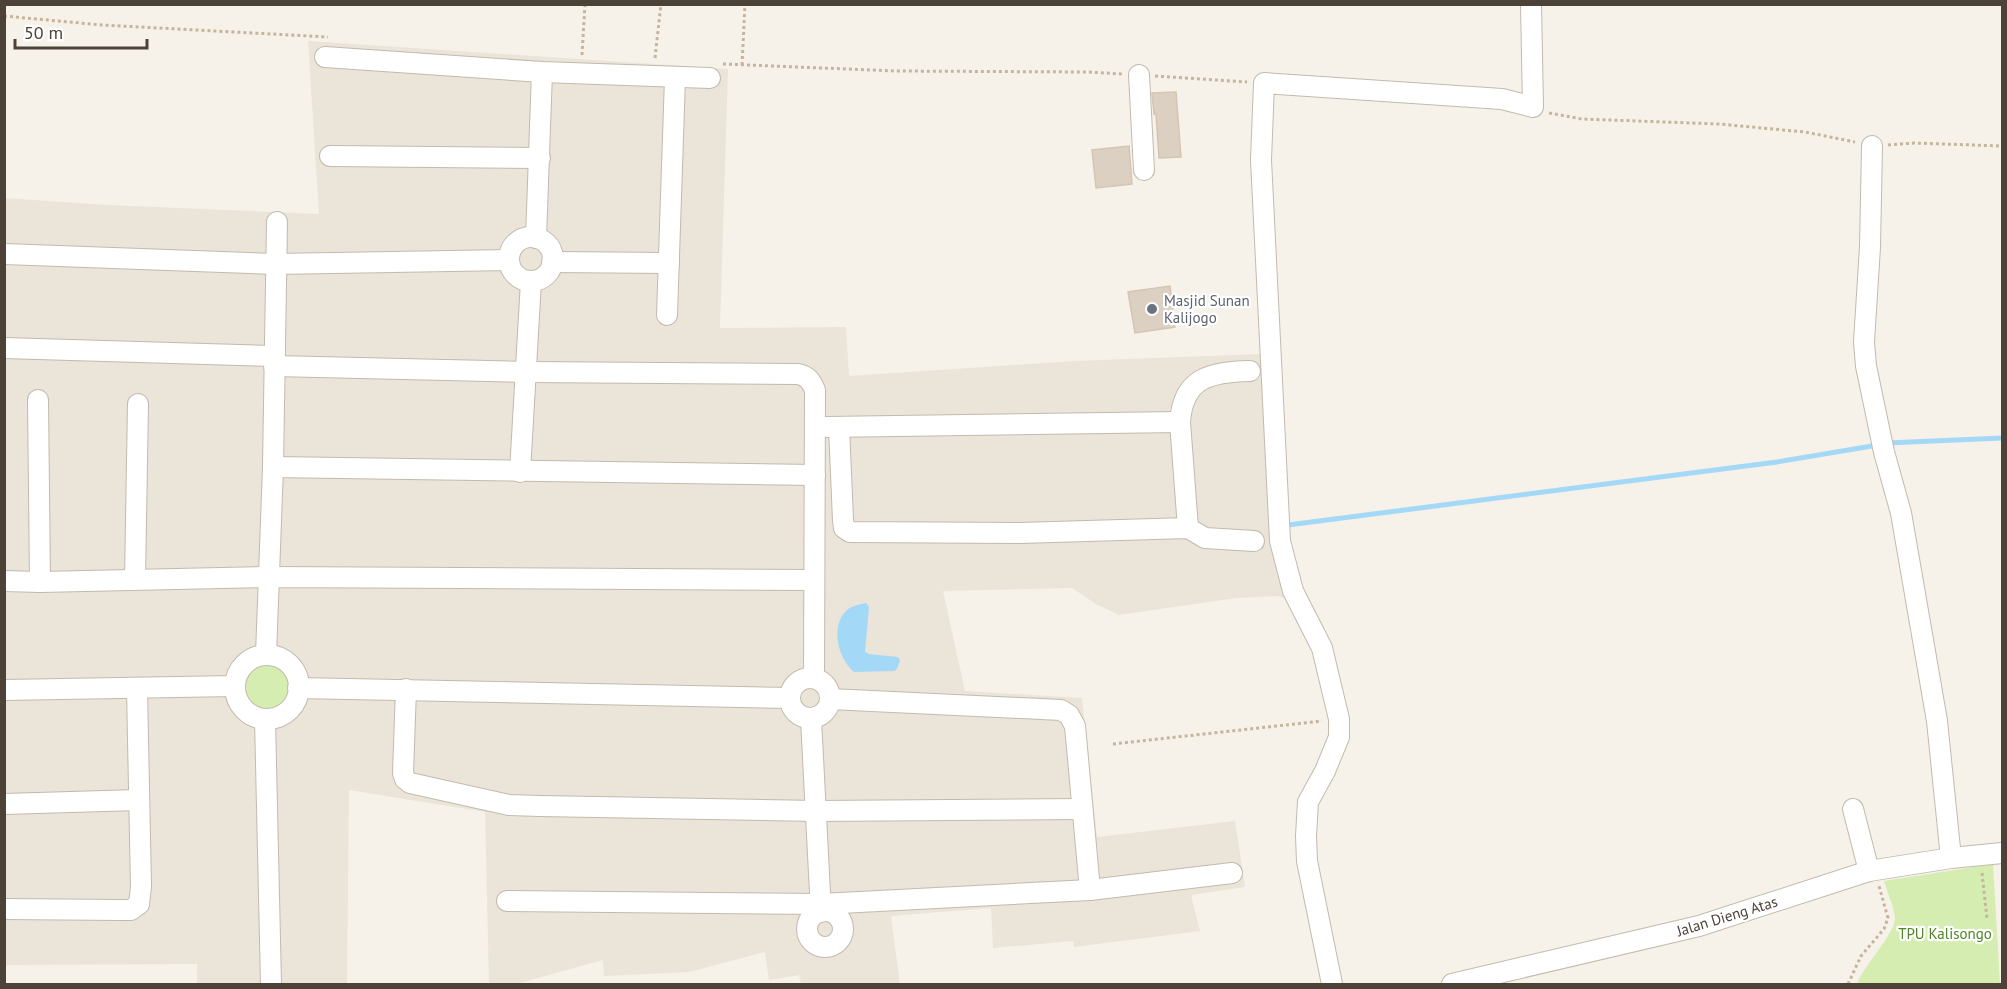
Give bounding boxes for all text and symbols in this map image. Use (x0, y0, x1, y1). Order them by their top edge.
scale bar (15, 12, 147, 50)
text: 50 m (24, 21, 63, 44)
place label: Masjid Sunan Kalijogo (1164, 291, 1250, 327)
marker: Masjid Sunan Kalijogo (1145, 302, 1159, 316)
street label: Jalan Dieng Atas (1673, 892, 1780, 941)
park label: TPU Kalisongo (1898, 924, 1992, 943)

